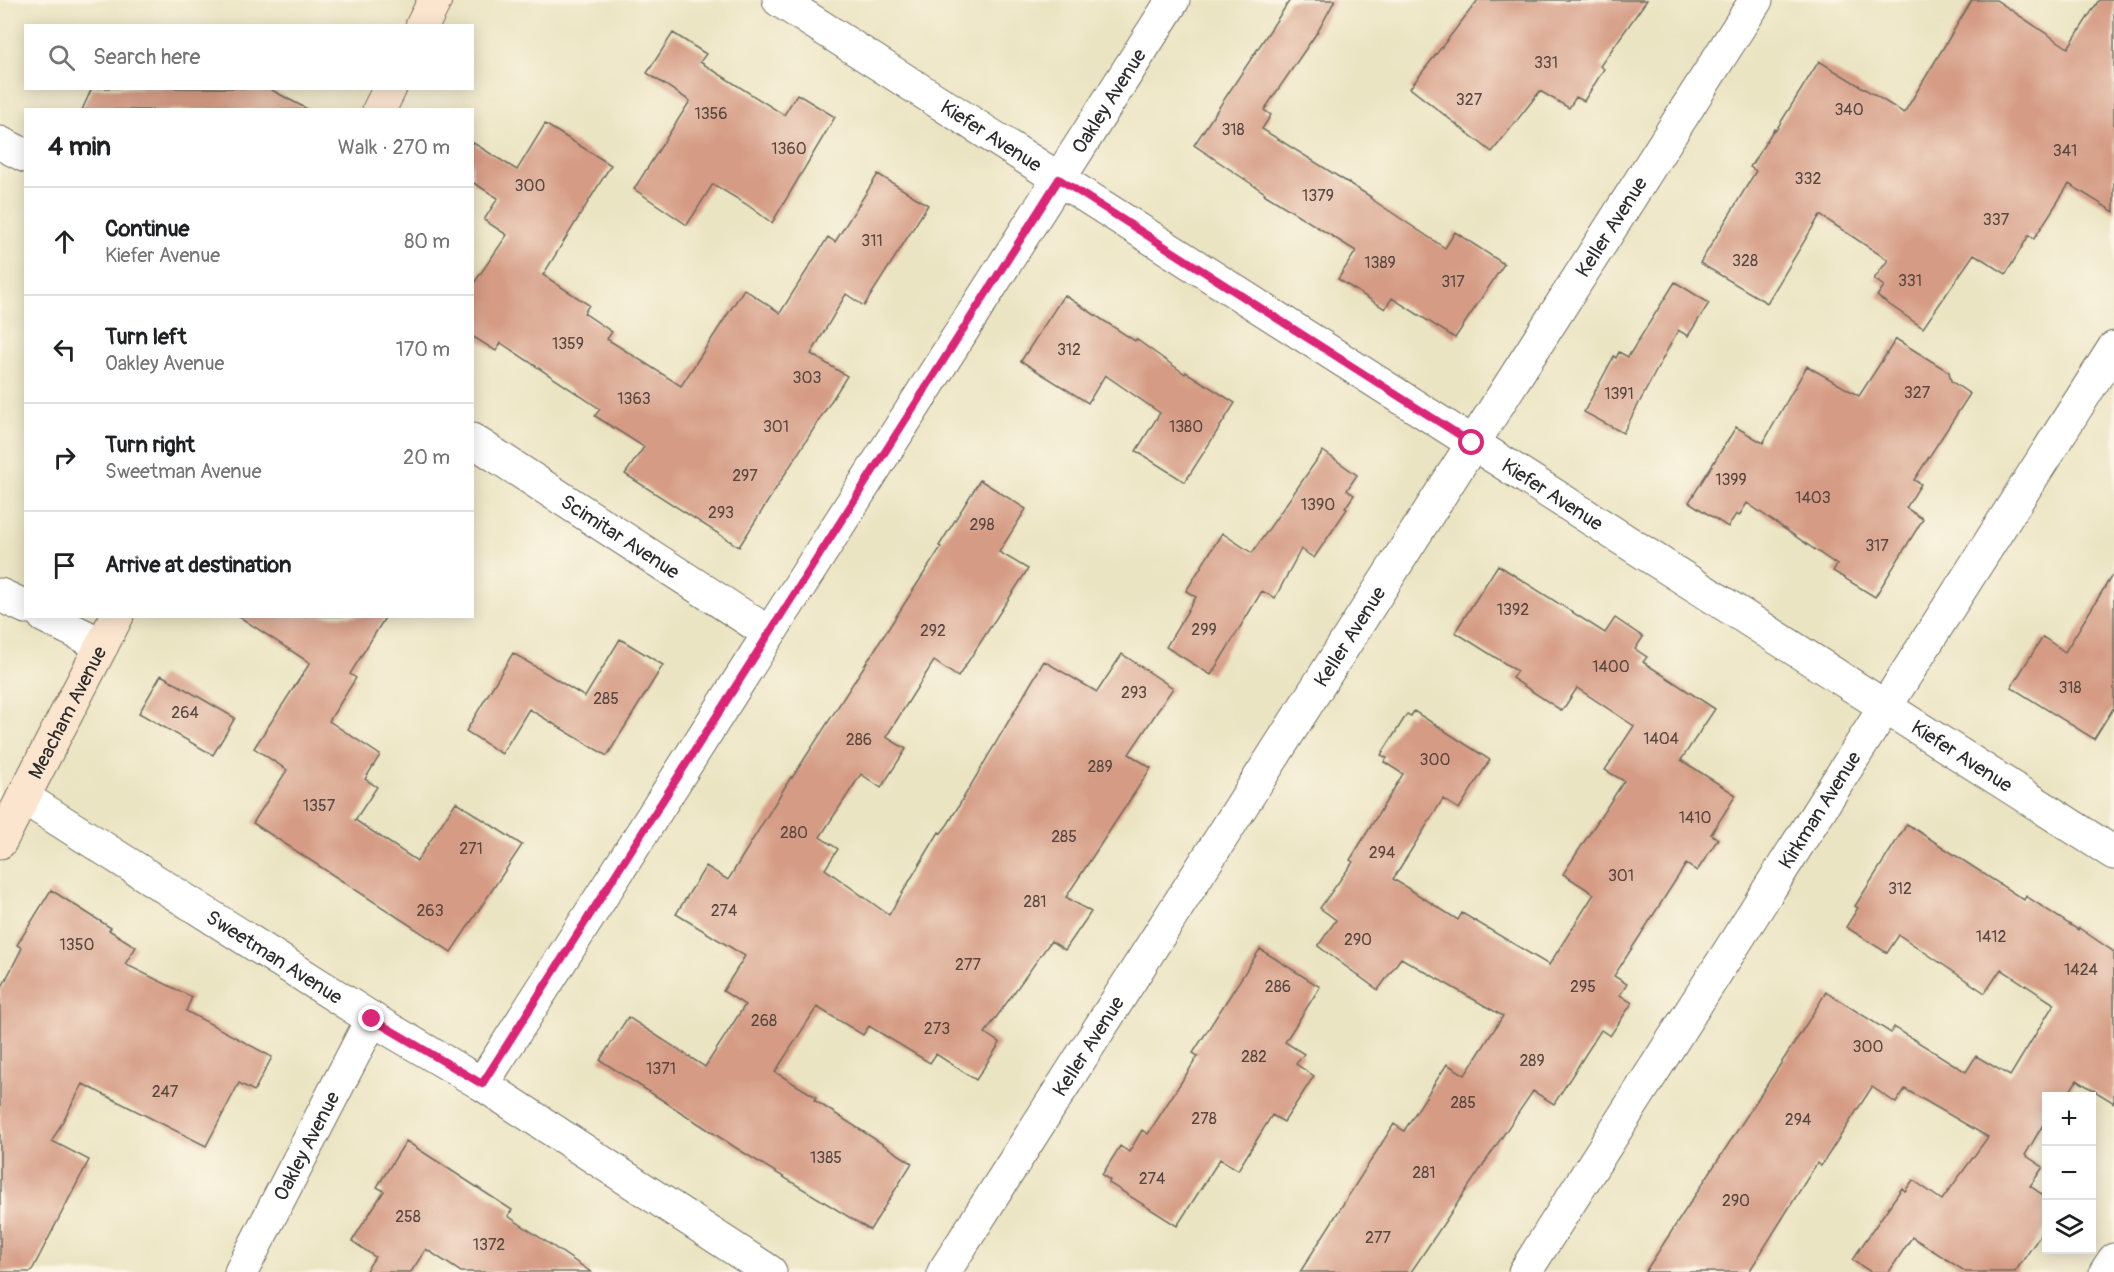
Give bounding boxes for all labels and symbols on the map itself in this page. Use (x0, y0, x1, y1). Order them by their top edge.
street label: Oakley Avenue (1067, 44, 1152, 158)
house number: 331 (1534, 53, 1558, 73)
house number: 327 (1456, 90, 1483, 110)
street label: Kiefer Avenue (936, 95, 1046, 178)
house number: 340 (1834, 100, 1864, 120)
house number: 1356 (694, 104, 728, 124)
house number: 318 (1221, 120, 1245, 140)
house number: 1360 (771, 139, 807, 159)
house number: 341 (2053, 141, 2077, 161)
house number: 332 (1795, 169, 1821, 189)
street label: Keller Avenue (1570, 172, 1653, 282)
house number: 300 (515, 176, 545, 196)
house number: 1379 (1302, 186, 1334, 206)
house number: 337 (1983, 210, 2010, 230)
house number: 311 (861, 231, 883, 251)
house number: 328 (1732, 251, 1758, 271)
house number: 1389 (1364, 253, 1396, 273)
house number: 331 (1898, 271, 1922, 291)
house number: 317 (1441, 272, 1465, 292)
house number: 1359 (552, 334, 584, 354)
house number: 312 (1057, 340, 1081, 360)
house number: 303 (793, 368, 821, 388)
house number: 327 (1904, 383, 1931, 403)
house number: 1391 (1604, 384, 1634, 404)
house number: 1363 (617, 389, 651, 409)
house number: 301 (763, 417, 789, 437)
house number: 1380 (1169, 417, 1203, 437)
route start (1458, 429, 1484, 455)
street label: Kiefer Avenue (1497, 453, 1608, 536)
house number: 297 (732, 466, 758, 486)
house number: 1399 (1715, 470, 1747, 490)
house number: 1403 (1795, 488, 1831, 508)
street label: Scimitar Avenue (556, 489, 684, 585)
house number: 1390 (1301, 495, 1335, 515)
house number: 293 (708, 503, 734, 523)
house number: 298 (969, 515, 995, 535)
house number: 317 (1865, 536, 1889, 556)
street label: Keller Avenue (1309, 582, 1391, 692)
house number: 1392 (1497, 600, 1529, 620)
house number: 299 (1191, 620, 1217, 640)
house number: 292 (920, 621, 946, 641)
street label: Meacham Avenue (23, 642, 112, 783)
house number: 1400 (1592, 657, 1630, 677)
house number: 318 (2058, 678, 2082, 698)
house number: 293 (1121, 683, 1147, 703)
house number: 285 (593, 689, 619, 709)
house number: 264 (171, 703, 199, 723)
street label: Kiefer Avenue (1907, 715, 2017, 798)
house number: 1404 (1643, 729, 1679, 749)
house number: 286 (846, 730, 872, 750)
street label: Kirkman Avenue (1773, 747, 1867, 874)
house number: 300 (1420, 750, 1450, 770)
house number: 289 (1087, 757, 1113, 777)
house number: 1357 (303, 796, 336, 816)
house number: 1410 (1679, 808, 1711, 828)
house number: 280 (780, 823, 808, 843)
house number: 285 (1051, 827, 1077, 847)
house number: 271 (459, 839, 483, 859)
house number: 294 (1369, 843, 1395, 863)
house number: 301 (1608, 866, 1634, 886)
house number: 312 (1888, 879, 1912, 899)
house number: 281 (1023, 892, 1047, 912)
house number: 263 (416, 901, 444, 921)
house number: 274 (711, 901, 737, 921)
street label: Sweetman Avenue (201, 905, 347, 1010)
house number: 1412 (1976, 927, 2006, 947)
house number: 290 (1344, 930, 1372, 950)
house number: 1350 (60, 935, 94, 955)
house number: 277 (955, 955, 981, 975)
house number: 1424 (2064, 960, 2098, 980)
house number: 286 (1265, 977, 1291, 997)
house number: 295 (1570, 977, 1596, 997)
street label: Keller Avenue (1047, 991, 1130, 1101)
route end (358, 1005, 384, 1031)
house number: 268 (751, 1011, 777, 1031)
house number: 273 (924, 1019, 950, 1039)
house number: 300 (1853, 1037, 1883, 1057)
house number: 282 (1241, 1047, 1267, 1067)
house number: 289 (1519, 1051, 1545, 1071)
house number: 1371 (646, 1059, 676, 1079)
house number: 247 (152, 1082, 179, 1102)
street label: Oakley Avenue (268, 1087, 345, 1205)
house number: 285 (1450, 1093, 1476, 1113)
house number: 278 (1191, 1109, 1217, 1129)
house number: 294 (1785, 1110, 1811, 1130)
house number: 1385 (810, 1148, 842, 1168)
house number: 281 (1412, 1163, 1436, 1183)
house number: 274 (1139, 1169, 1165, 1189)
house number: 290 (1722, 1191, 1750, 1211)
house number: 258 (395, 1207, 421, 1227)
house number: 277 (1365, 1228, 1391, 1248)
house number: 1372 (473, 1235, 505, 1255)

